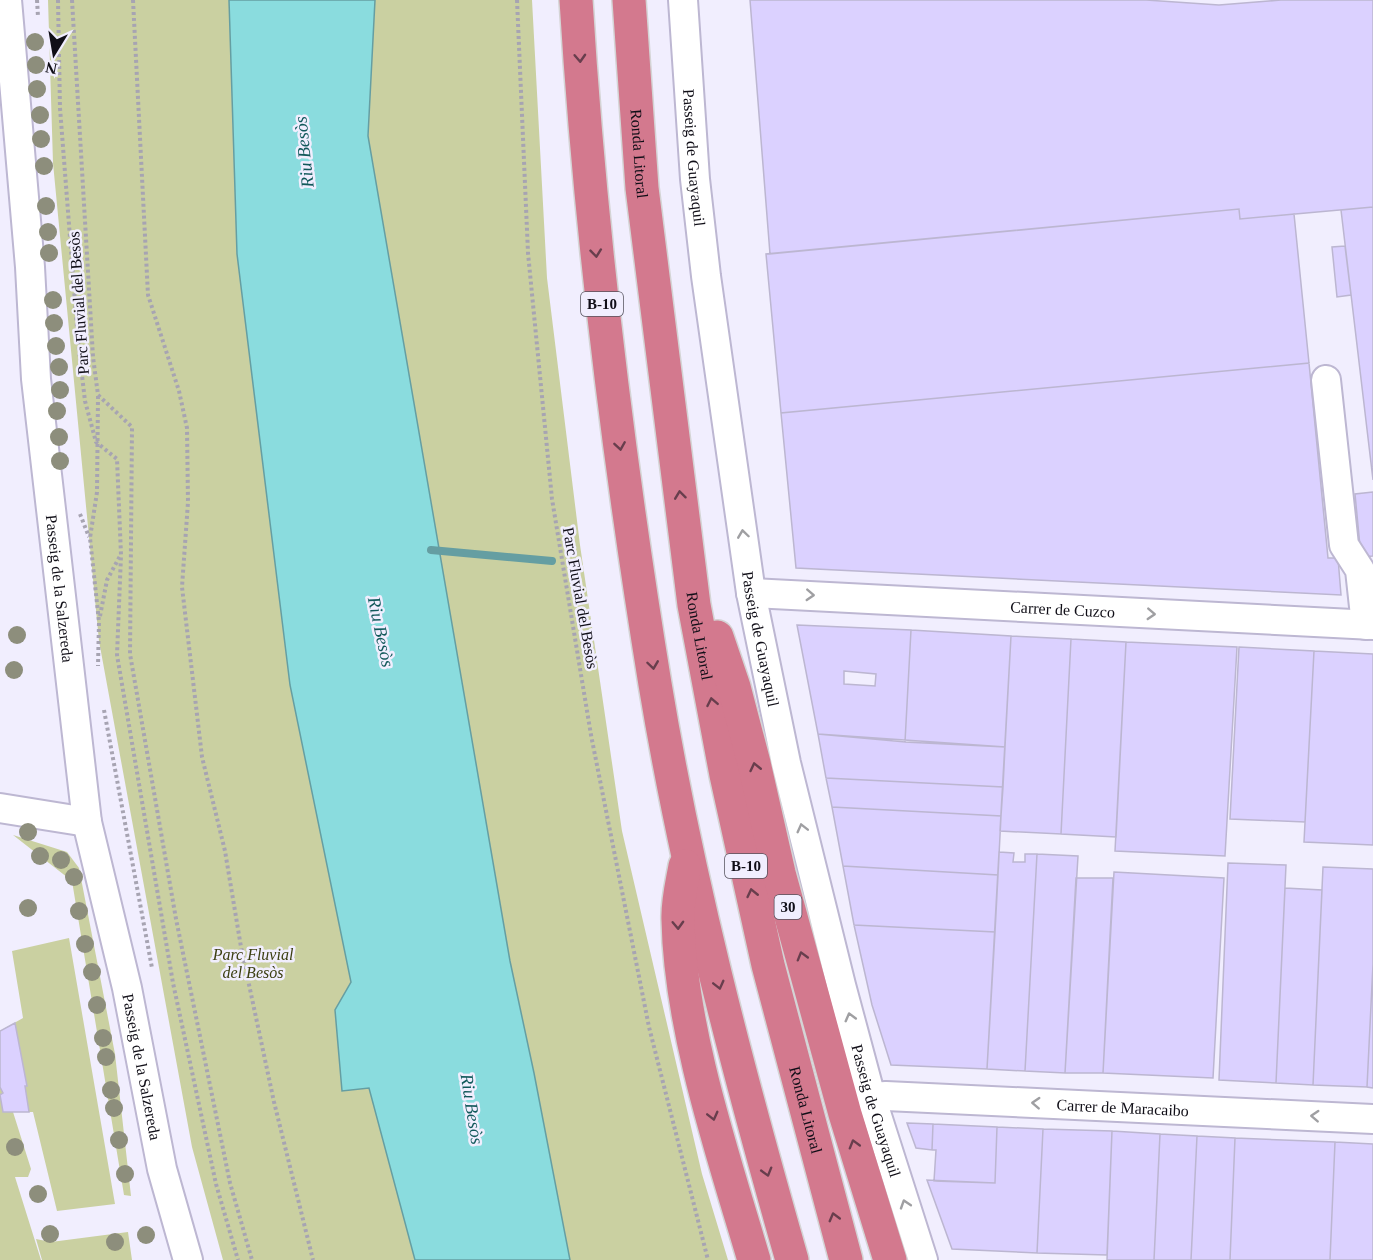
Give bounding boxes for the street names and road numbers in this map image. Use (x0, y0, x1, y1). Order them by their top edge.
street label: Passeig de Guayaquil (680, 88, 708, 228)
street label: Ronda Litoral (628, 109, 651, 200)
street label: Parc Fluvial del Besòs (65, 231, 92, 375)
road number: B-10 (581, 292, 623, 316)
street label: Passeig de la Salzereda (43, 514, 77, 663)
street label: Parc Fluvial del Besòs (560, 526, 601, 670)
street label: Passeig de Guayaquil (739, 570, 782, 709)
street label: Ronda Litoral (683, 591, 716, 682)
street label: Carrer de Cuzco (1010, 598, 1115, 621)
road number: B-10 (725, 854, 767, 878)
road number: 30 (774, 895, 802, 919)
street label: Passeig de la Salzereda (119, 992, 164, 1142)
street label: Passeig de Guayaquil (848, 1042, 904, 1180)
street label: Ronda Litoral (786, 1065, 826, 1156)
street label: Carrer de Maracaibo (1056, 1096, 1189, 1119)

